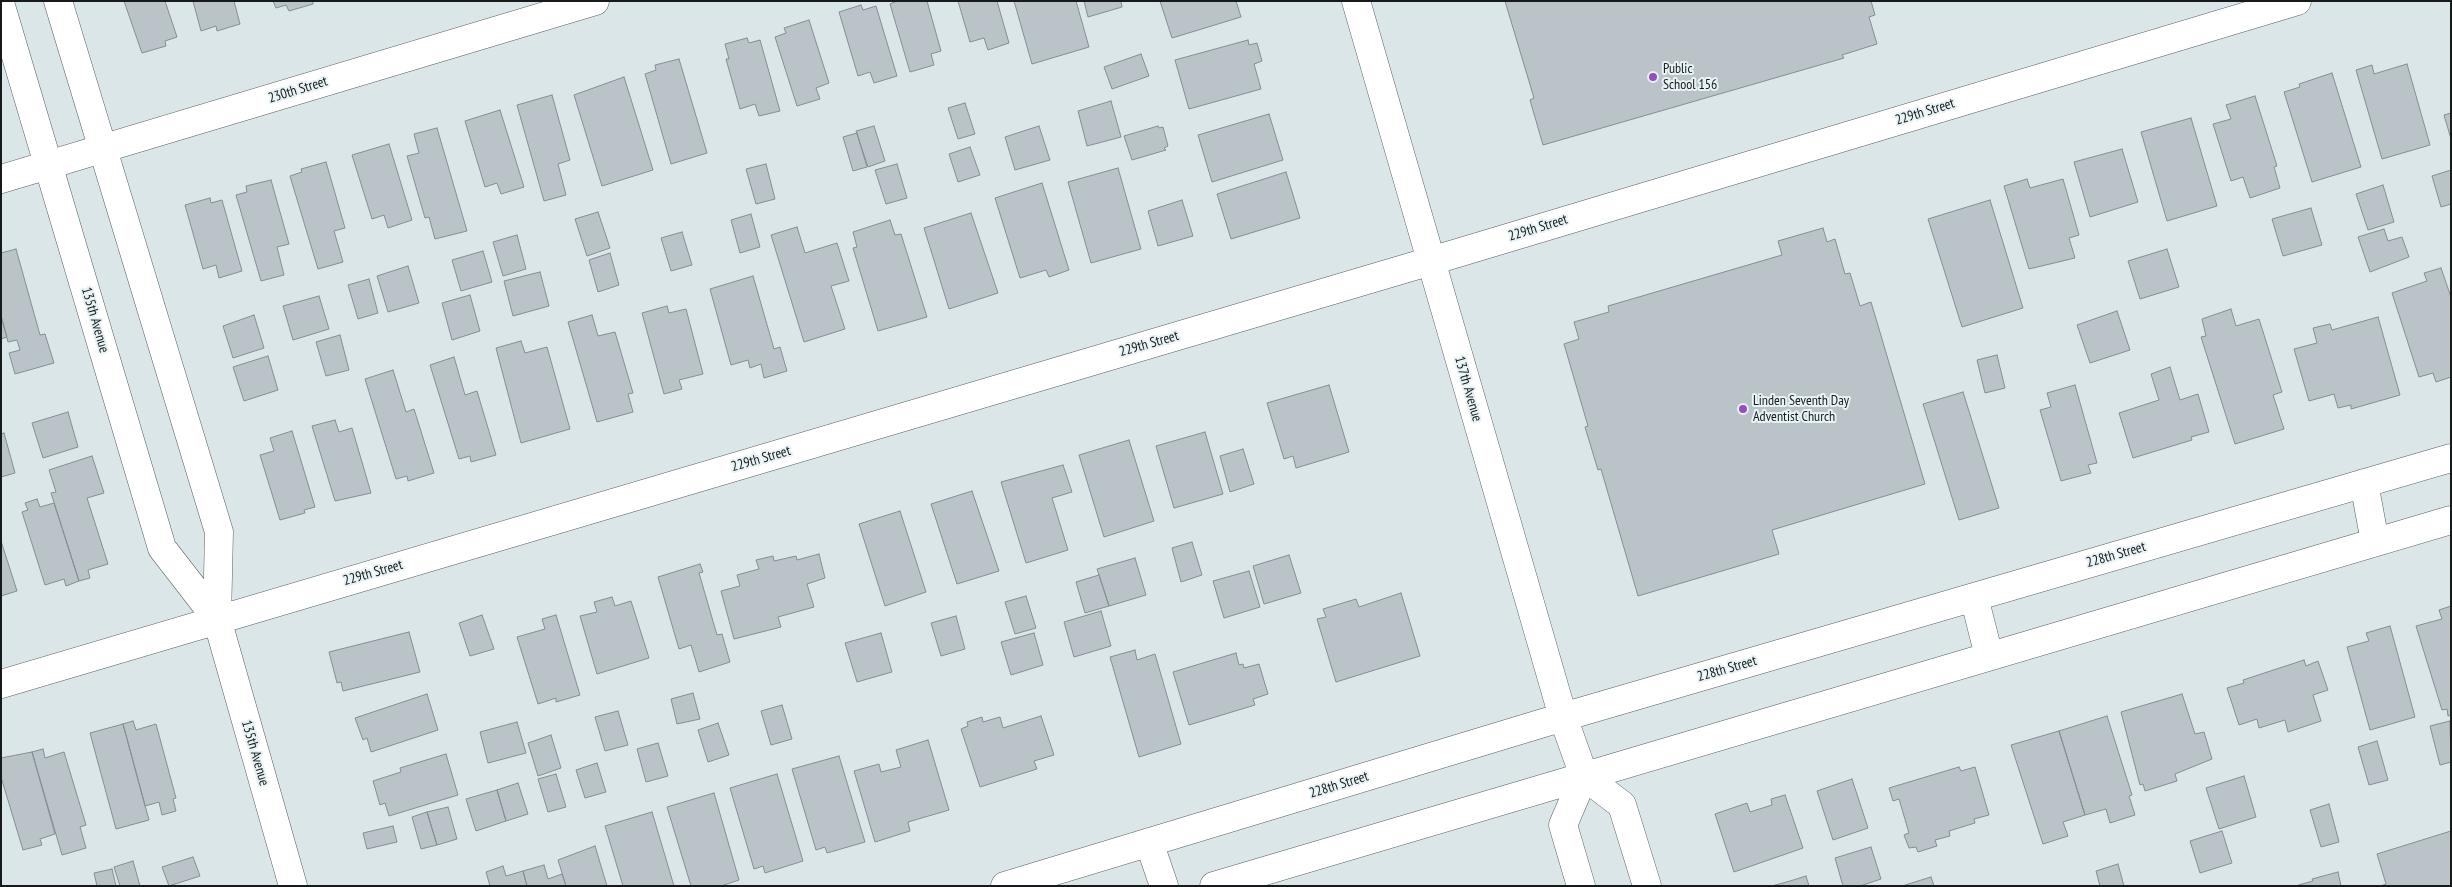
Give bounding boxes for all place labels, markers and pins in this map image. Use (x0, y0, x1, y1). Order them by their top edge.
place label: Public School 156 (1663, 61, 1717, 94)
marker: Public School 156 (1647, 71, 1659, 83)
place label: Linden Seventh Day Adventist Church (1753, 393, 1849, 426)
marker: Linden Seventh Day Adventist Church (1737, 403, 1749, 415)

